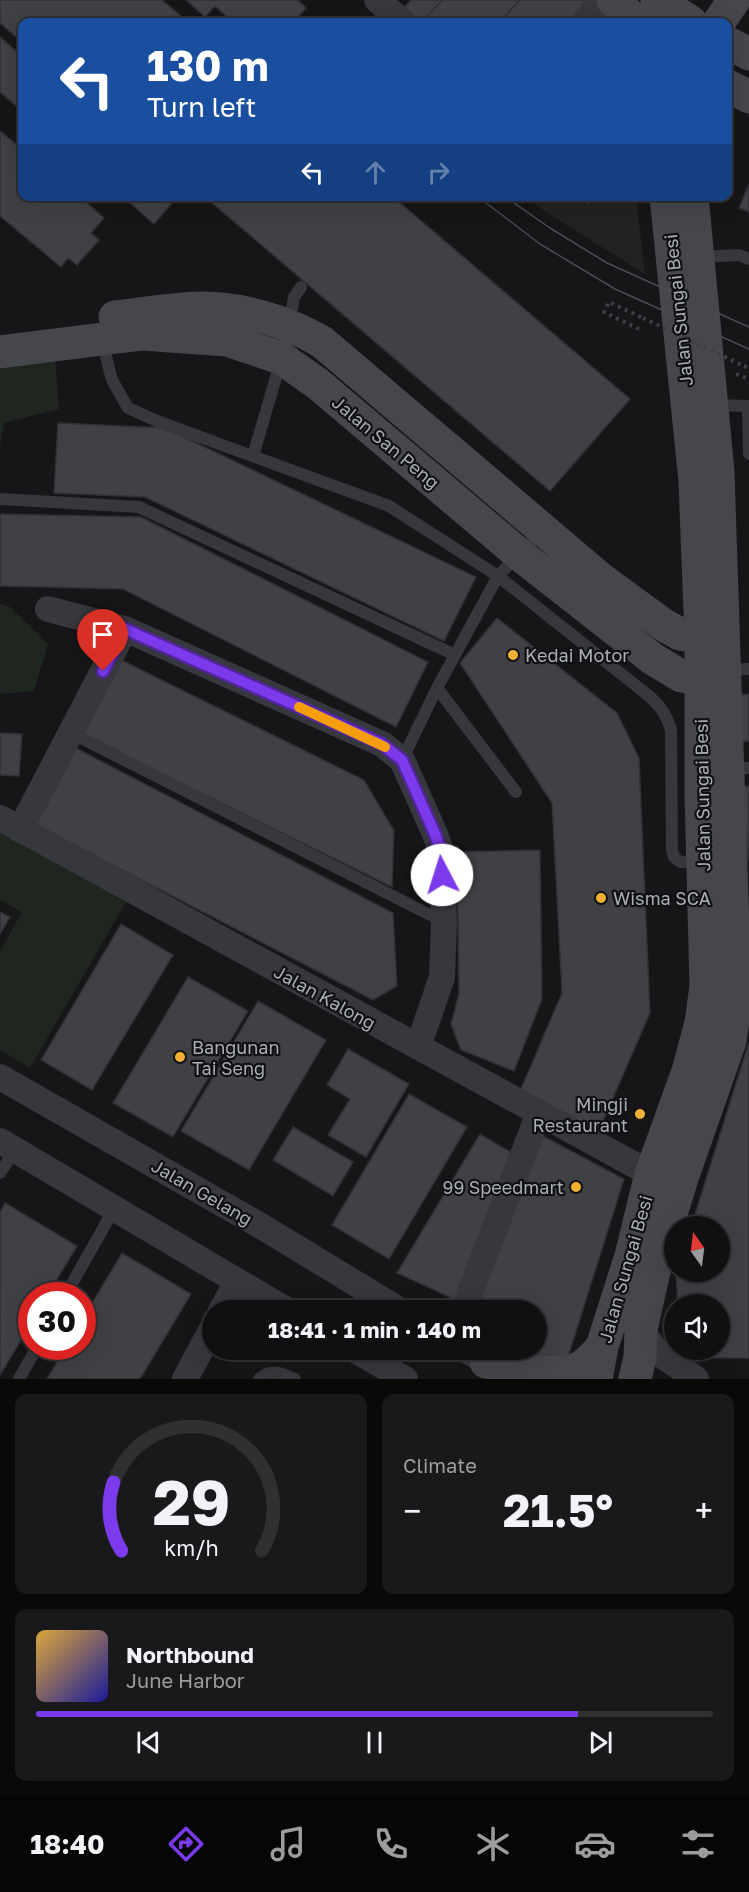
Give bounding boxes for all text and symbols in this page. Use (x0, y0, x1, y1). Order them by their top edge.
text: 130 m (147, 40, 269, 90)
icon: left (48, 42, 126, 120)
text: Turn left (147, 91, 256, 123)
icon: left (296, 156, 329, 189)
icon: ahead (359, 156, 392, 189)
icon: right (422, 156, 455, 189)
street label: Jalan Sungai Besi (659, 233, 697, 387)
street label: Jalan San Peng (328, 391, 444, 493)
pin (77, 609, 128, 671)
icon: arrive (86, 618, 119, 651)
place label: Kedai Motor (525, 644, 629, 666)
marker: Kedai Motor (506, 648, 520, 662)
street label: Jalan Sungai Besi (690, 719, 714, 871)
position arrow (410, 843, 474, 907)
place label: Wisma SCA (613, 887, 711, 909)
marker: Wisma SCA (594, 891, 608, 905)
street label: Jalan Kalong (270, 960, 380, 1034)
place label: Bangunan Tai Seng (192, 1036, 280, 1079)
marker: Bangunan Tai Seng (173, 1050, 187, 1064)
place label: Mingji Restaurant (533, 1093, 628, 1136)
marker: Mingji Restaurant (633, 1107, 647, 1121)
street label: Jalan Gelang (148, 1154, 256, 1230)
place label: 99 Speedmart (443, 1176, 564, 1198)
marker: 99 Speedmart (569, 1180, 583, 1194)
street label: Jalan Sungai Besi (593, 1193, 657, 1345)
north arrow (664, 1216, 730, 1282)
map controls (664, 1216, 730, 1360)
speed limit sign: 30 (18, 1282, 96, 1360)
button: sound (664, 1294, 730, 1360)
text: 18:41 · 1 min · 140 m (268, 1316, 481, 1343)
text: Climate (403, 1453, 477, 1477)
text: 29 (152, 1464, 230, 1539)
text: 21.5° (503, 1483, 613, 1537)
text: − (403, 1491, 421, 1530)
text: + (695, 1491, 713, 1530)
text: km/h (164, 1535, 218, 1561)
text: Northbound (126, 1641, 254, 1668)
text: June Harbor (126, 1668, 245, 1692)
icon: previous (132, 1726, 165, 1759)
icon: pause (358, 1726, 391, 1759)
icon: next (584, 1726, 617, 1759)
icon: directions (165, 1823, 207, 1865)
icon: music (267, 1823, 309, 1865)
icon: phone (370, 1823, 412, 1865)
icon: climate (472, 1823, 514, 1865)
icon: car (574, 1823, 616, 1865)
icon: filters (677, 1823, 719, 1865)
text: 18:40 (30, 1828, 104, 1860)

